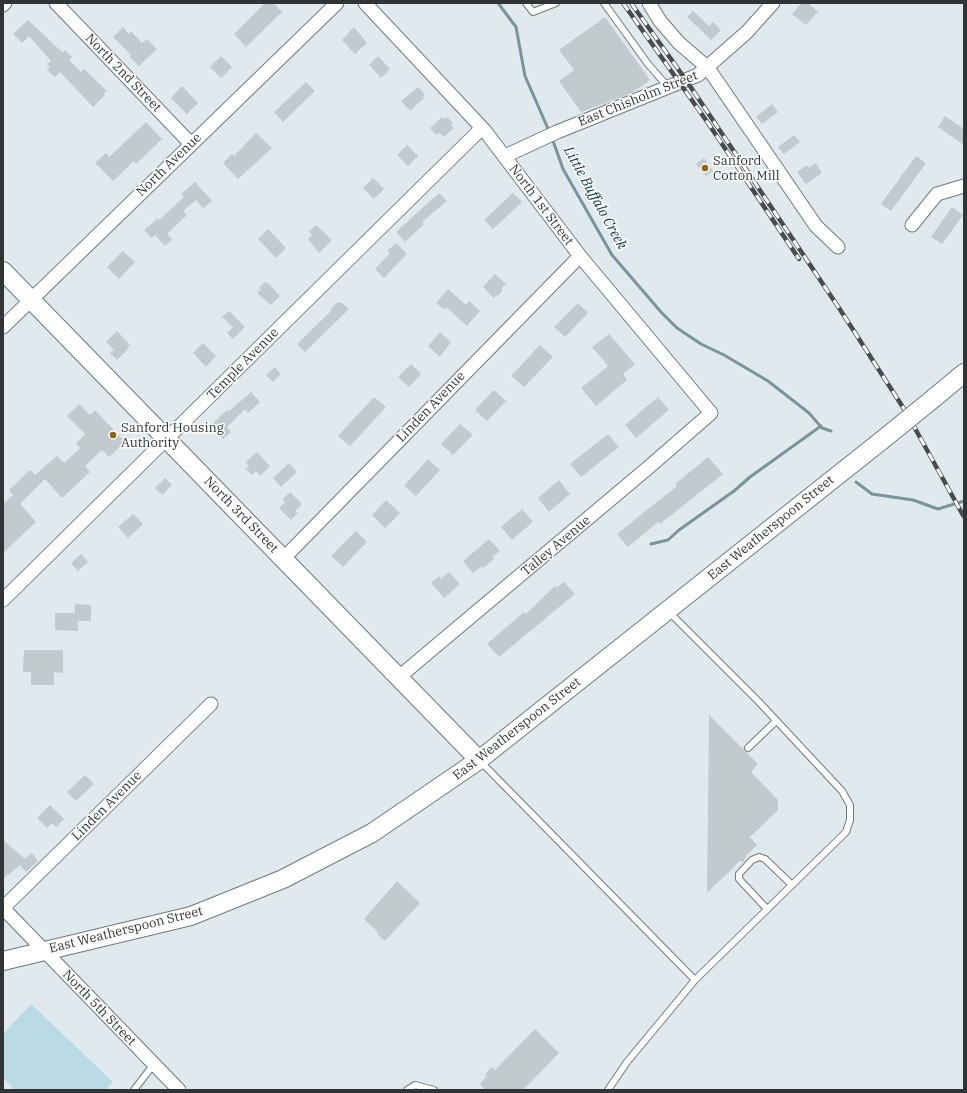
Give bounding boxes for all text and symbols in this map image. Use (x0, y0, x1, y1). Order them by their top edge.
street label: North 2nd Street (82, 31, 164, 115)
street label: East Chisholm Street (576, 68, 700, 130)
street label: North Avenue (133, 130, 205, 200)
water label: Little Buffalo Creek (560, 144, 630, 252)
place label: Sanford Cotton Mill (713, 153, 780, 184)
street label: North 1st Street (506, 162, 576, 248)
marker: Sanford Cotton Mill (700, 163, 710, 173)
street label: Temple Avenue (204, 325, 282, 403)
street label: Linden Avenue (393, 368, 469, 446)
place label: Sanford Housing Authority (121, 420, 224, 451)
marker: Sanford Housing Authority (108, 430, 118, 440)
street label: East Weatherspoon Street (705, 472, 837, 584)
street label: North 3rd Street (201, 474, 281, 556)
street label: Talley Avenue (518, 513, 594, 579)
street label: East Weatherspoon Street (450, 674, 584, 784)
street label: Linden Avenue (69, 768, 145, 844)
street label: East Weatherspoon Street (48, 903, 204, 957)
street label: North 5th Street (59, 967, 139, 1049)

